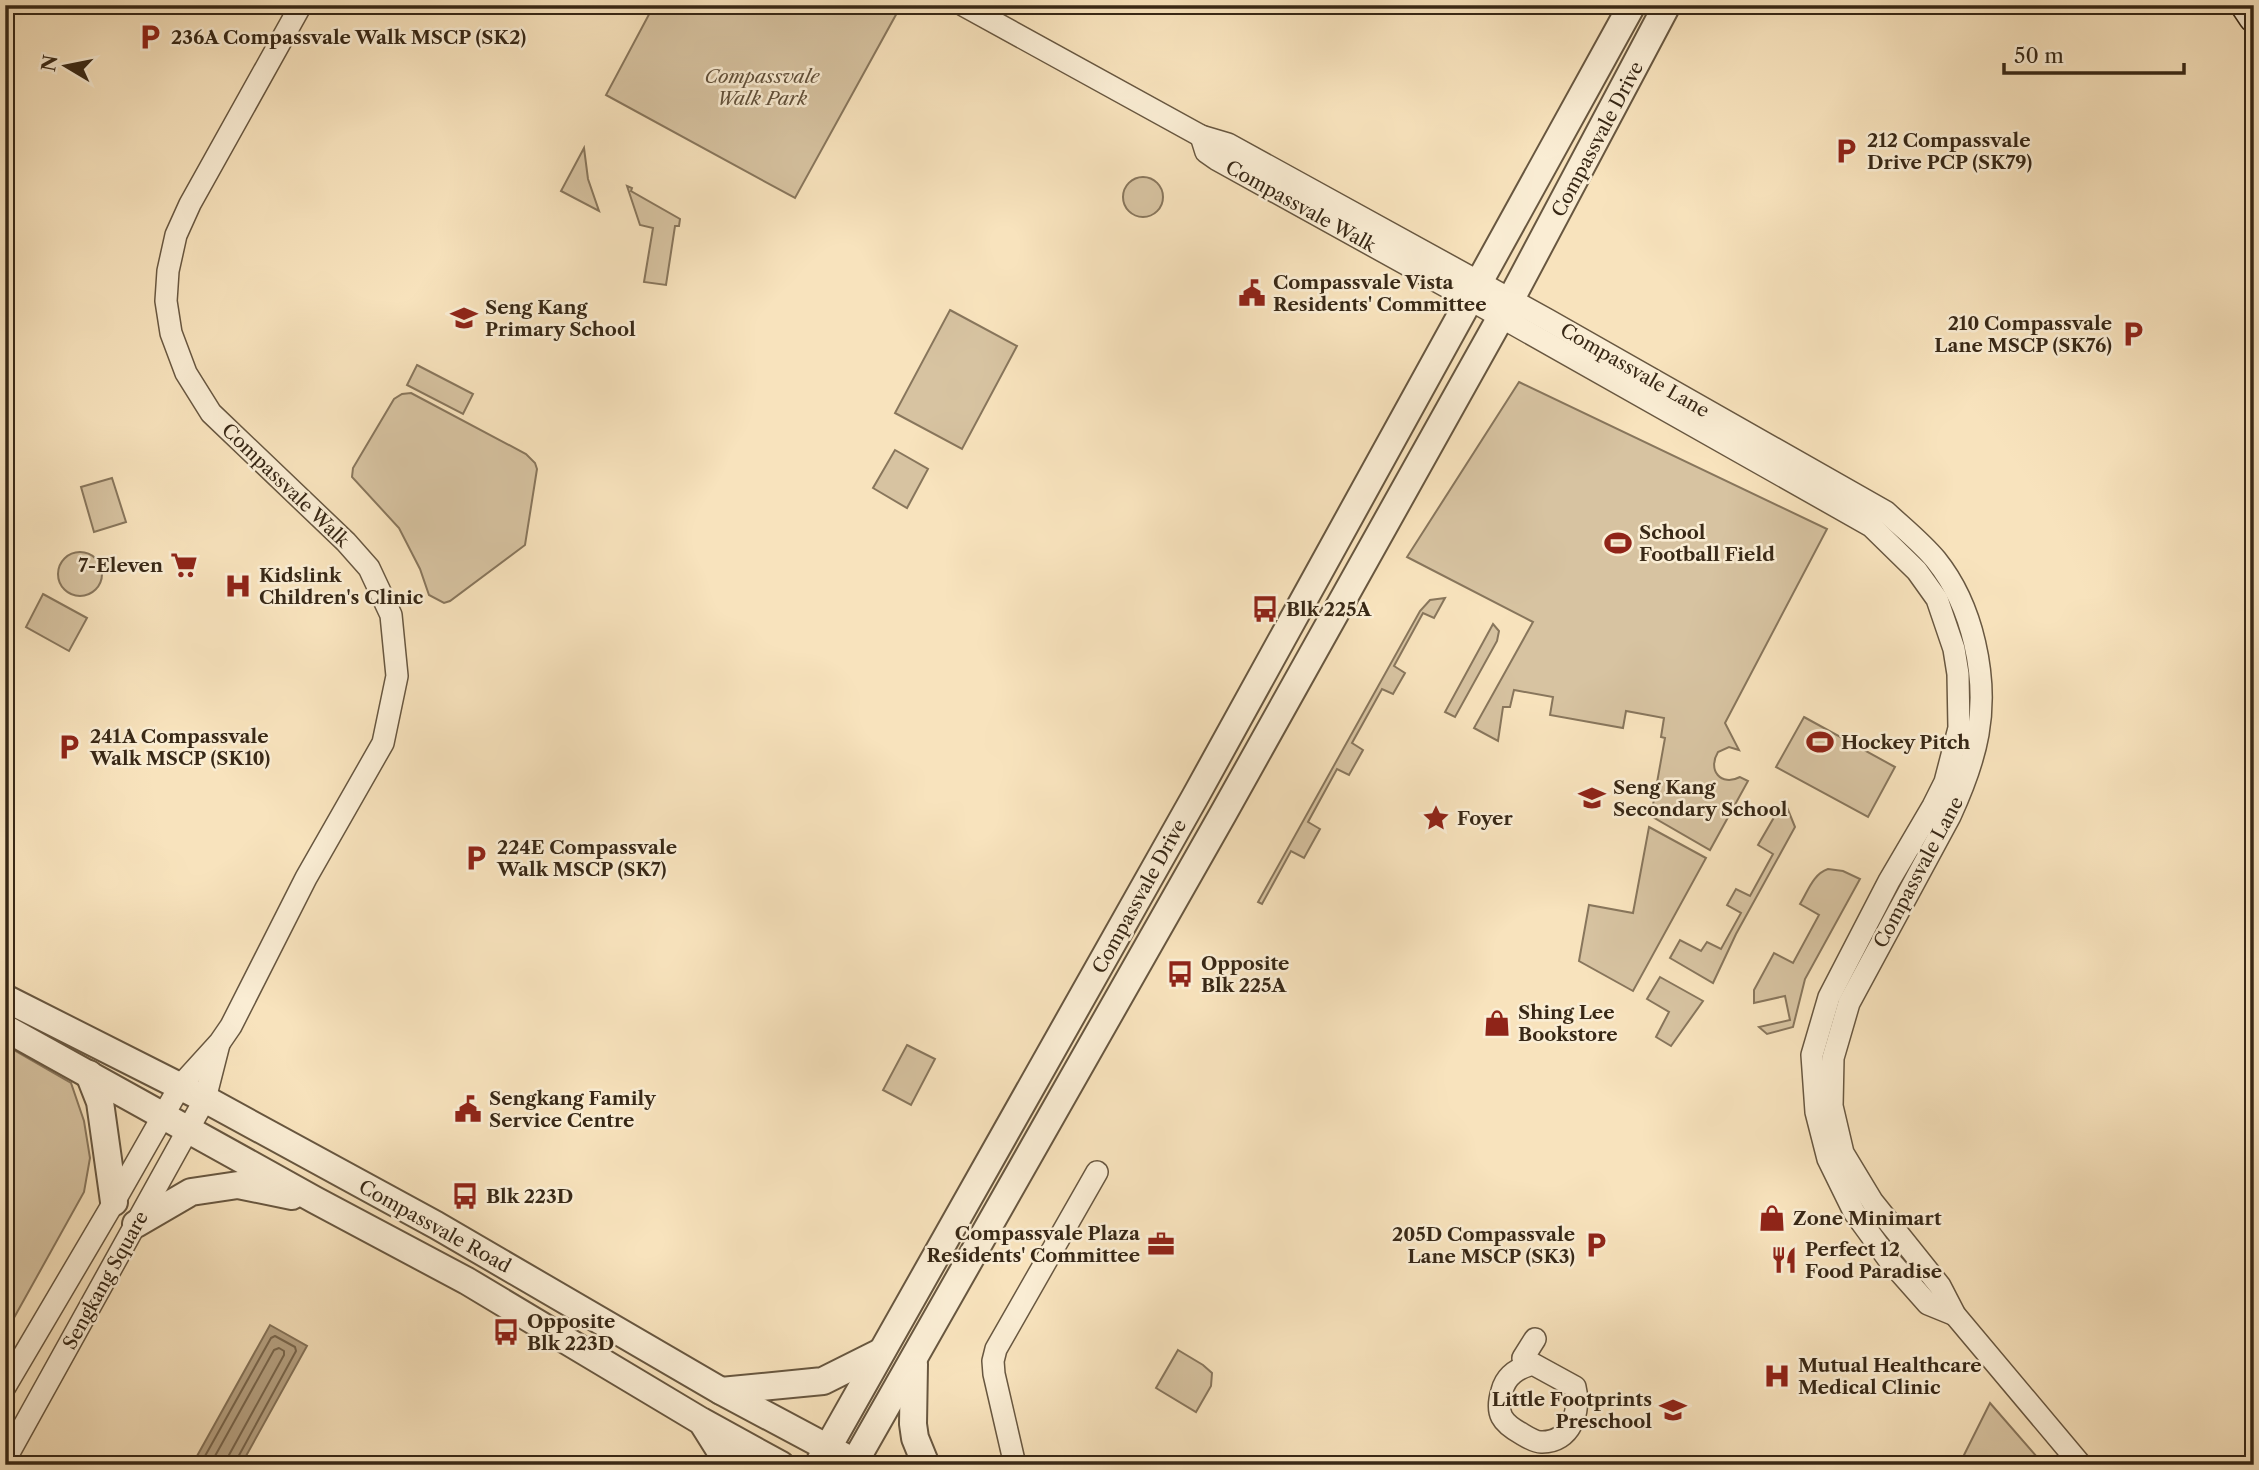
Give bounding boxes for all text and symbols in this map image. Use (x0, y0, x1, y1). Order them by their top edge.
parking icon: 236A Compassvale Walk MSCP (SK2) (135, 22, 165, 52)
place label: 236A Compassvale Walk MSCP (SK2) (171, 26, 526, 49)
north arrow (32, 32, 102, 102)
scale bar (2004, 32, 2184, 76)
text: 50 m (2014, 43, 2064, 68)
text: N (37, 53, 63, 73)
street label: Compassvale Drive (1547, 58, 1648, 221)
park label: Compassvale Walk Park (705, 65, 820, 110)
place label: 212 Compassvale Drive PCP (SK79) (1867, 129, 2032, 174)
parking icon: 212 Compassvale Drive PCP (SK79) (1831, 136, 1861, 166)
street label: Compassvale Walk (1222, 156, 1381, 258)
place label: Compassvale Vista Residents' Committee (1273, 271, 1487, 316)
public building icon: Compassvale Vista Residents' Committee (1237, 278, 1267, 308)
place label: Seng Kang Primary School (485, 296, 636, 341)
school or university icon: Seng Kang Primary School (449, 303, 479, 333)
place label: 210 Compassvale Lane MSCP (SK76) (1934, 312, 2112, 357)
street label: Compassvale Lane (1556, 318, 1713, 422)
parking icon: 210 Compassvale Lane MSCP (SK76) (2118, 319, 2148, 349)
street label: Compassvale Walk (217, 419, 355, 553)
place label: School Football Field (1639, 521, 1775, 566)
sports icon: School Football Field (1603, 528, 1633, 558)
supermarket icon: 7-Eleven (169, 550, 199, 580)
place label: 7-Eleven (78, 554, 163, 577)
place label: Kidslink Children's Clinic (259, 564, 423, 609)
hospital icon: Kidslink Children's Clinic (223, 571, 253, 601)
bus stop icon: Blk 225A (1250, 594, 1280, 624)
place label: Blk 225A (1286, 598, 1373, 621)
place label: 241A Compassvale Walk MSCP (SK10) (89, 725, 270, 770)
sports icon: Hockey Pitch (1805, 727, 1835, 757)
place label: Hockey Pitch (1841, 731, 1970, 754)
parking icon: 241A Compassvale Walk MSCP (SK10) (54, 732, 84, 762)
place label: Seng Kang Secondary School (1613, 776, 1788, 821)
school or university icon: Seng Kang Secondary School (1577, 783, 1607, 813)
street label: Compassvale Lane (1869, 793, 1968, 952)
place icon: Foyer (1421, 803, 1451, 833)
place label: Foyer (1457, 807, 1513, 830)
street label: Compassvale Drive (1088, 815, 1191, 977)
place label: 224E Compassvale Walk MSCP (SK7) (496, 836, 677, 881)
parking icon: 224E Compassvale Walk MSCP (SK7) (461, 843, 491, 873)
place label: Opposite Blk 225A (1201, 952, 1289, 997)
bus stop icon: Opposite Blk 225A (1165, 959, 1195, 989)
place label: Shing Lee Bookstore (1518, 1001, 1618, 1046)
shop icon: Shing Lee Bookstore (1482, 1008, 1512, 1038)
place label: Sengkang Family Service Centre (489, 1087, 657, 1132)
public building icon: Sengkang Family Service Centre (453, 1094, 483, 1124)
street label: Compassvale Road (355, 1175, 515, 1278)
bus stop icon: Blk 223D (450, 1181, 480, 1211)
place label: Blk 223D (486, 1185, 573, 1208)
shop icon: Zone Minimart (1757, 1203, 1787, 1233)
street label: Sengkang Square (58, 1207, 153, 1353)
place label: Zone Minimart (1793, 1207, 1942, 1230)
place label: Compassvale Plaza Residents' Committee (926, 1222, 1141, 1267)
place label: 205D Compassvale Lane MSCP (SK3) (1392, 1223, 1575, 1268)
office icon: Compassvale Plaza Residents' Committee (1146, 1229, 1176, 1259)
parking icon: 205D Compassvale Lane MSCP (SK3) (1581, 1230, 1611, 1260)
place label: Perfect 12 Food Paradise (1805, 1238, 1942, 1283)
restaurant icon: Perfect 12 Food Paradise (1769, 1245, 1799, 1275)
place label: Opposite Blk 223D (527, 1310, 615, 1355)
bus stop icon: Opposite Blk 223D (491, 1317, 521, 1347)
place label: Mutual Healthcare Medical Clinic (1798, 1354, 1982, 1399)
hospital icon: Mutual Healthcare Medical Clinic (1762, 1361, 1792, 1391)
place label: Little Footprints Preschool (1492, 1388, 1652, 1433)
school or university icon: Little Footprints Preschool (1658, 1395, 1688, 1425)

